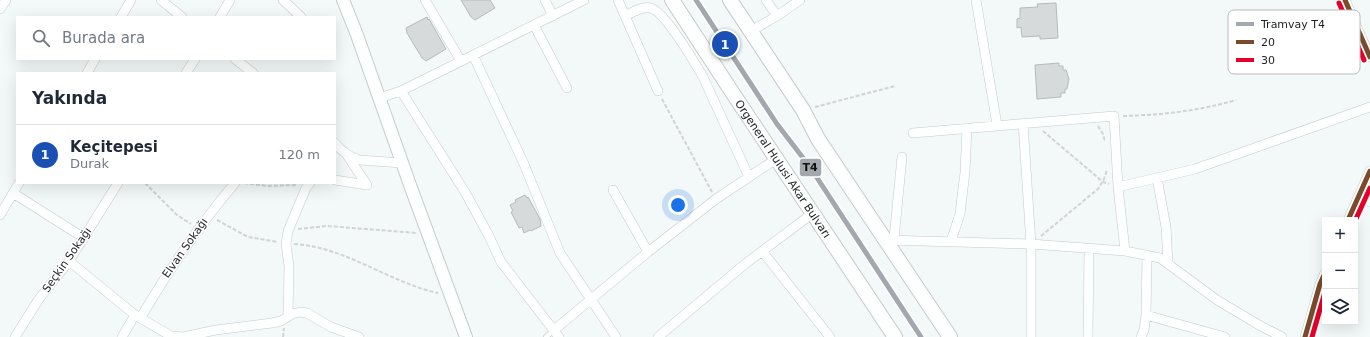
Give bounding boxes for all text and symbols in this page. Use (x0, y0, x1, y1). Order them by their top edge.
legend (1228, 10, 1360, 74)
search box (16, 16, 336, 60)
text: Tramvay T4 (1260, 18, 1325, 31)
icon: search (30, 27, 52, 49)
text: Burada ara (62, 29, 145, 47)
pin: 1 (712, 29, 738, 59)
text: 20 (1261, 36, 1275, 49)
text: 30 (1261, 54, 1275, 67)
text: Yakında (32, 88, 107, 108)
street label: Orgeneral Hulusi Akar Bulvarı (733, 97, 834, 240)
text: Keçitepesi (70, 138, 158, 156)
text: 1 (40, 147, 50, 162)
text: 120 m (278, 147, 320, 162)
text: Durak (70, 156, 109, 171)
line badge: T4 (799, 158, 822, 177)
text: T4 (802, 161, 818, 174)
your location (668, 195, 688, 215)
street label: Elvan Sokağı (159, 215, 211, 281)
map controls (1322, 217, 1358, 325)
button: + (1322, 217, 1358, 253)
street label: Seçkin Sokağı (40, 225, 94, 295)
button: − (1322, 253, 1358, 289)
button: layers (1322, 289, 1358, 325)

